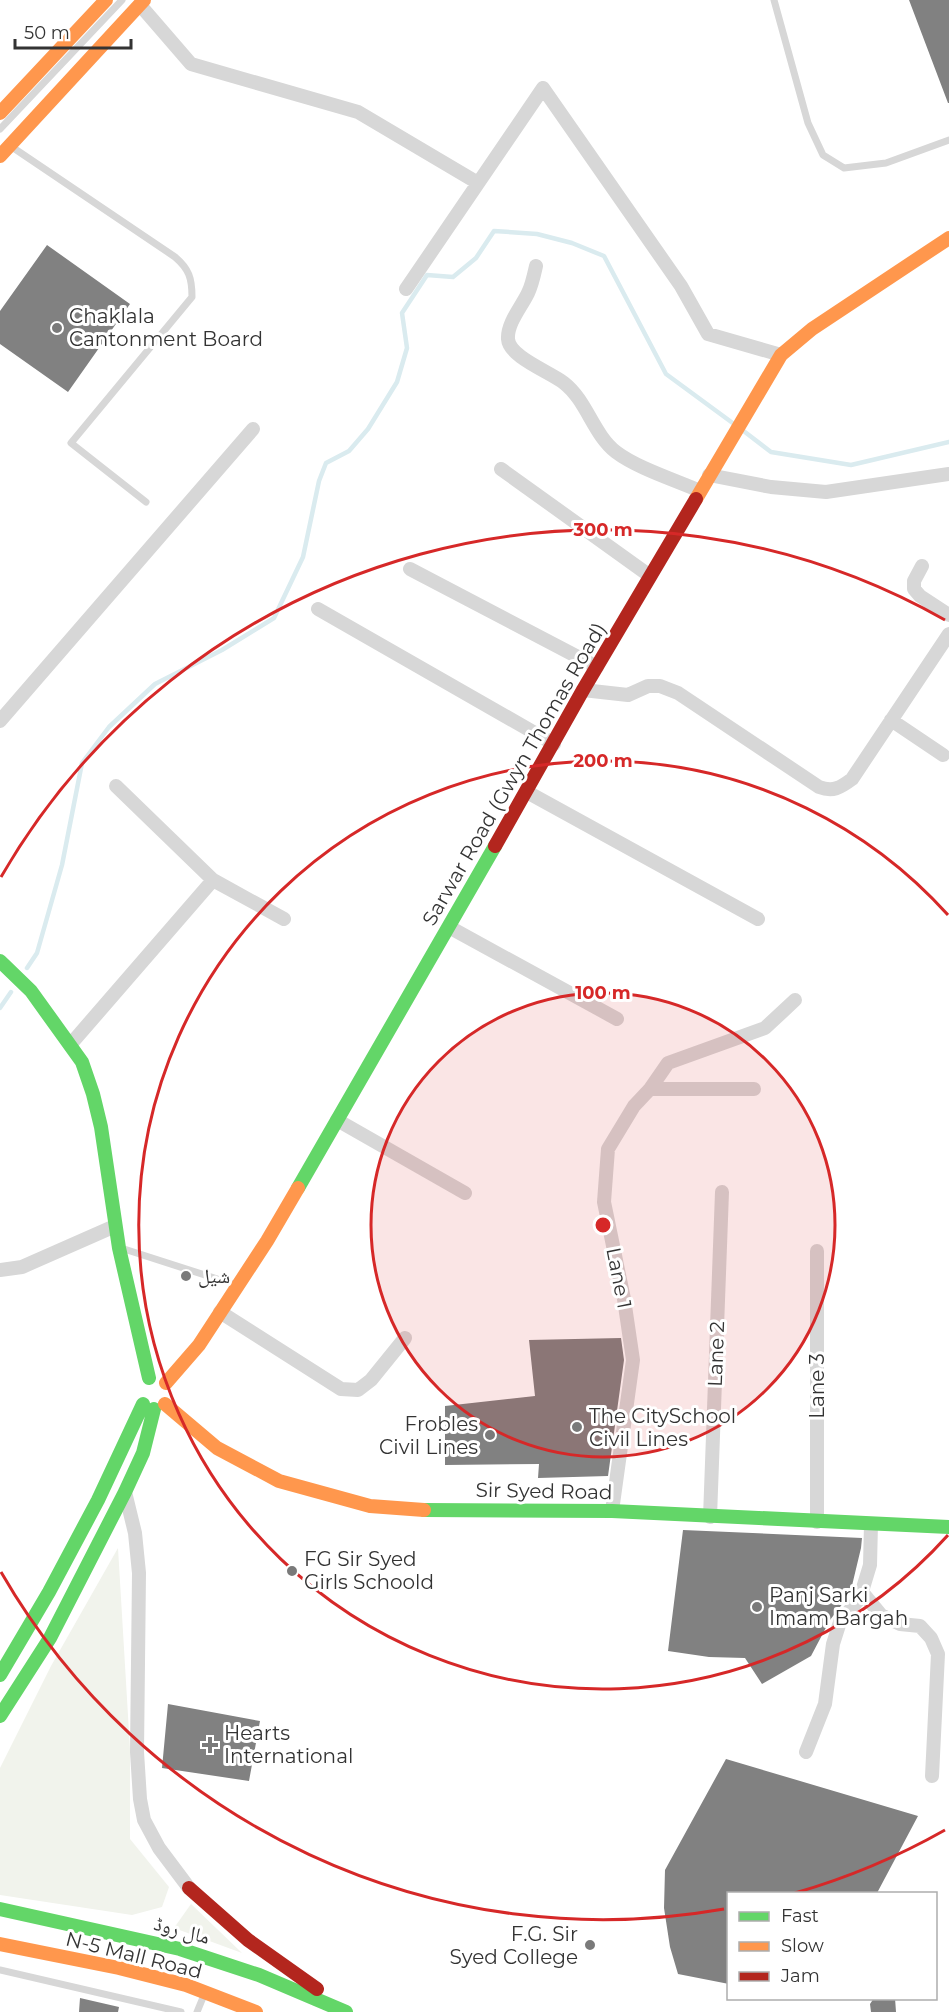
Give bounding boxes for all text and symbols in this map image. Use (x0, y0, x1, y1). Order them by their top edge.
scale bar (15, 12, 130, 50)
text: 50 m (24, 22, 70, 44)
place label: Chaklala Cantonment Board (69, 304, 263, 351)
marker: Chaklala Cantonment Board (50, 321, 64, 335)
text: 300 m (572, 519, 633, 541)
street label: Sarwar Road (Gwyn Thomas Road) (417, 618, 611, 930)
text: 200 m (573, 750, 633, 772)
text: 100 m (575, 982, 631, 1004)
centre of rings (593, 1215, 613, 1235)
street label: Lane 1 (601, 1245, 637, 1311)
place label: شیل (198, 1264, 230, 1288)
marker: شیل (179, 1269, 193, 1283)
street label: Lane 2 (703, 1321, 729, 1387)
street label: Lane 3 (805, 1353, 829, 1419)
place label: The CitySchool Civil Lines (589, 1404, 736, 1451)
place label: Frobles Civil Lines (379, 1412, 478, 1459)
marker: The CitySchool Civil Lines (570, 1420, 584, 1434)
marker: Frobles Civil Lines (483, 1428, 497, 1442)
street label: Sir Syed Road (475, 1478, 613, 1504)
place label: FG Sir Syed Girls Schoold (304, 1547, 434, 1594)
marker: FG Sir Syed Girls Schoold (285, 1564, 299, 1578)
place label: Panj Sarki Imam Bargah (769, 1583, 908, 1630)
marker: Panj Sarki Imam Bargah (750, 1600, 764, 1614)
place label: Hearts International (224, 1721, 353, 1768)
marker: Hearts International (201, 1736, 219, 1754)
legend (727, 1892, 937, 2000)
text: Fast (781, 1905, 819, 1927)
street label: مال روڈ (152, 1911, 212, 1949)
place label: F.G. Sir Syed College (449, 1922, 578, 1969)
street label: N-5 Mall Road (63, 1926, 205, 1984)
text: Slow (781, 1935, 824, 1957)
marker: F.G. Sir Syed College (583, 1938, 597, 1952)
text: Jam (780, 1965, 820, 1987)

